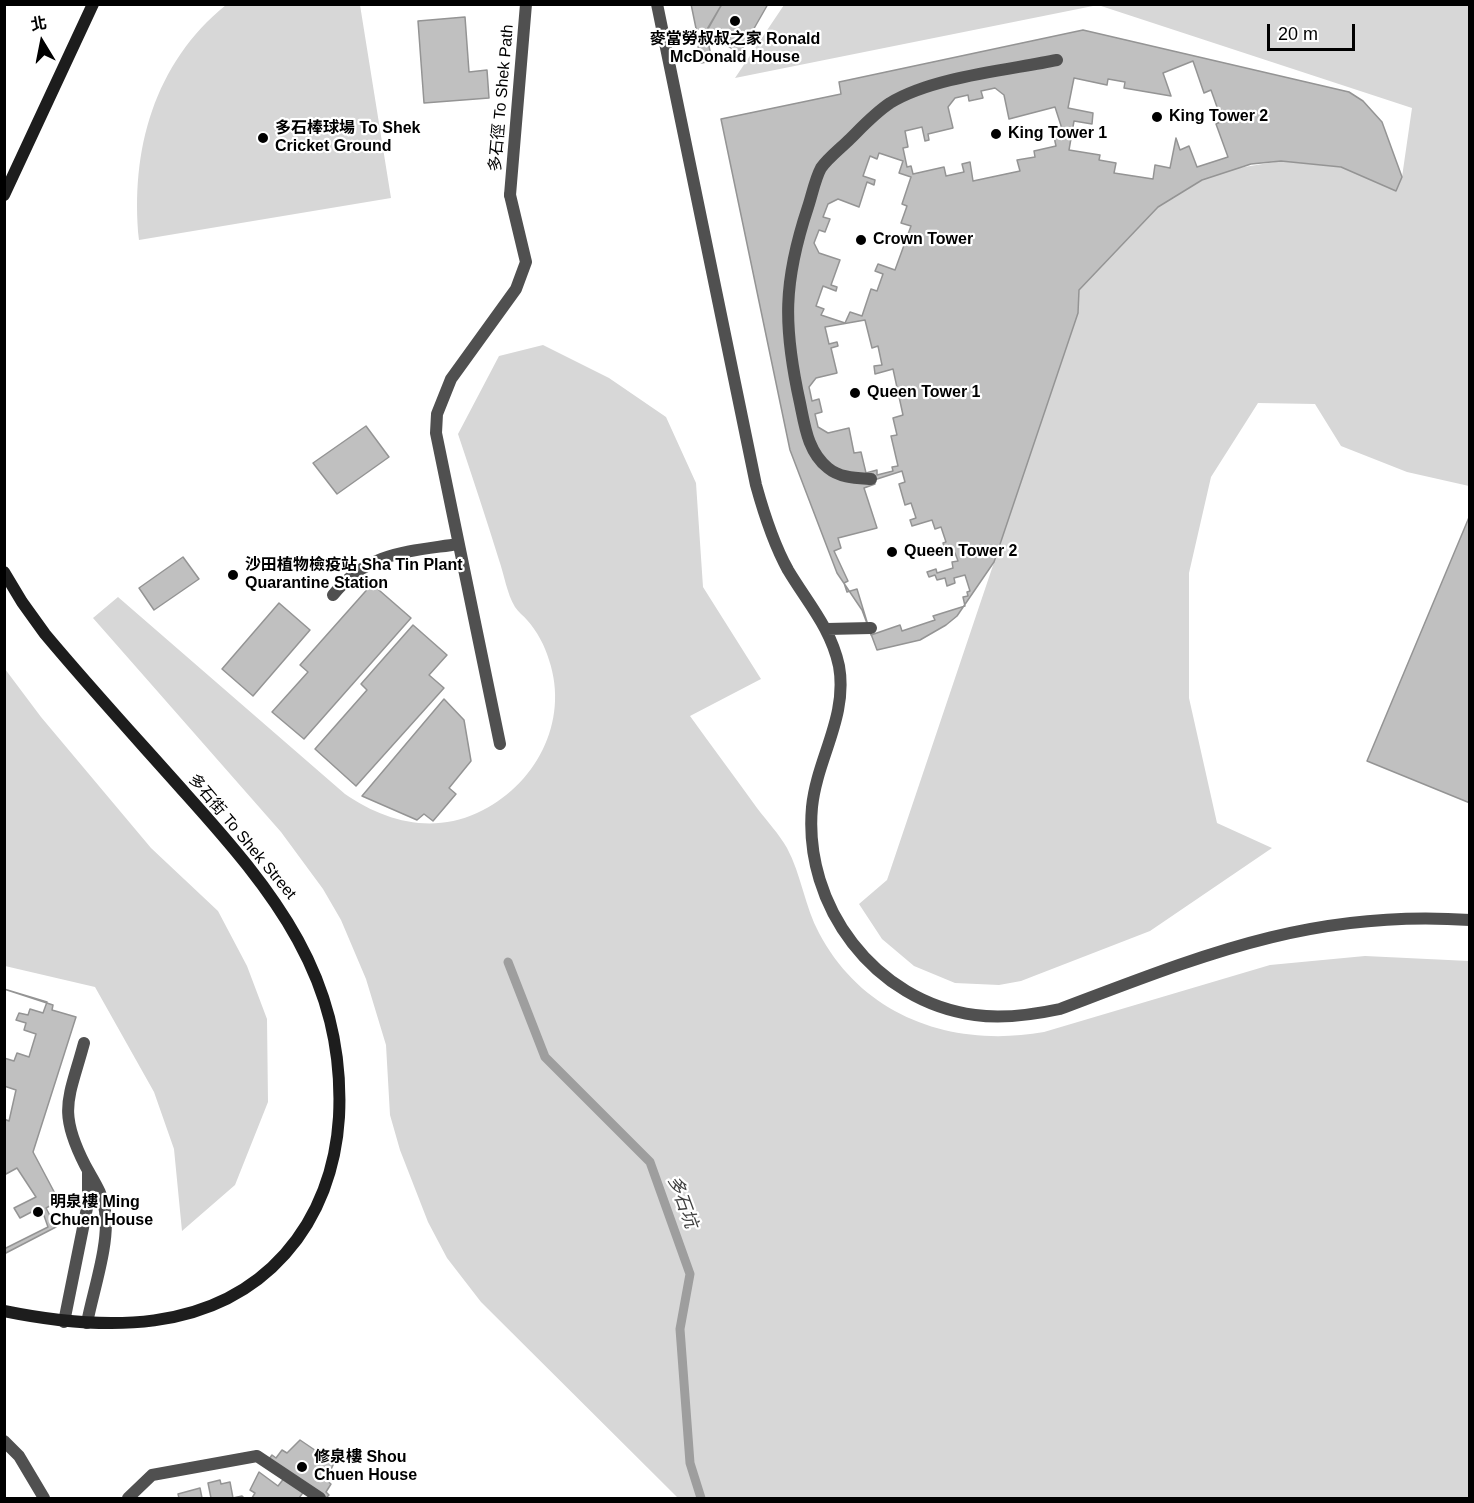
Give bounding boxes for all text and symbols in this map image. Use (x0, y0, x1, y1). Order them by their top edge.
north arrow (12, 12, 72, 72)
scale bar (1270, 12, 1358, 50)
text: 北 (29, 14, 48, 34)
marker: 麥當勞叔叔之家 Ronald McDonald House (728, 14, 742, 28)
street label: 多石徑 To Shek Path (486, 24, 518, 172)
text: 20 m (1278, 24, 1318, 44)
place label: 麥當勞叔叔之家 Ronald McDonald House (650, 30, 820, 68)
place label: King Tower 2 (1169, 107, 1268, 127)
marker: King Tower 2 (1150, 110, 1164, 124)
place label: 多石棒球場 To Shek Cricket Ground (275, 119, 420, 157)
place label: King Tower 1 (1008, 124, 1107, 144)
marker: King Tower 1 (989, 127, 1003, 141)
marker: 多石棒球場 To Shek Cricket Ground (256, 131, 270, 145)
place label: Crown Tower (873, 230, 973, 250)
marker: Crown Tower (854, 233, 868, 247)
place label: Queen Tower 1 (867, 383, 981, 403)
marker: Queen Tower 1 (848, 386, 862, 400)
place label: Queen Tower 2 (904, 542, 1018, 562)
marker: Queen Tower 2 (885, 545, 899, 559)
place label: 沙田植物檢疫站 Sha Tin Plant Quarantine Station (245, 556, 462, 594)
marker: 沙田植物檢疫站 Sha Tin Plant Quarantine Station (226, 568, 240, 582)
street label: 多石街 To Shek Street (184, 771, 300, 903)
water label: 多石坑 (663, 1173, 701, 1231)
place label: 明泉樓 Ming Chuen House (50, 1193, 153, 1231)
marker: 明泉樓 Ming Chuen House (31, 1205, 45, 1219)
place label: 修泉樓 Shou Chuen House (314, 1448, 417, 1486)
marker: 修泉樓 Shou Chuen House (295, 1460, 309, 1474)

